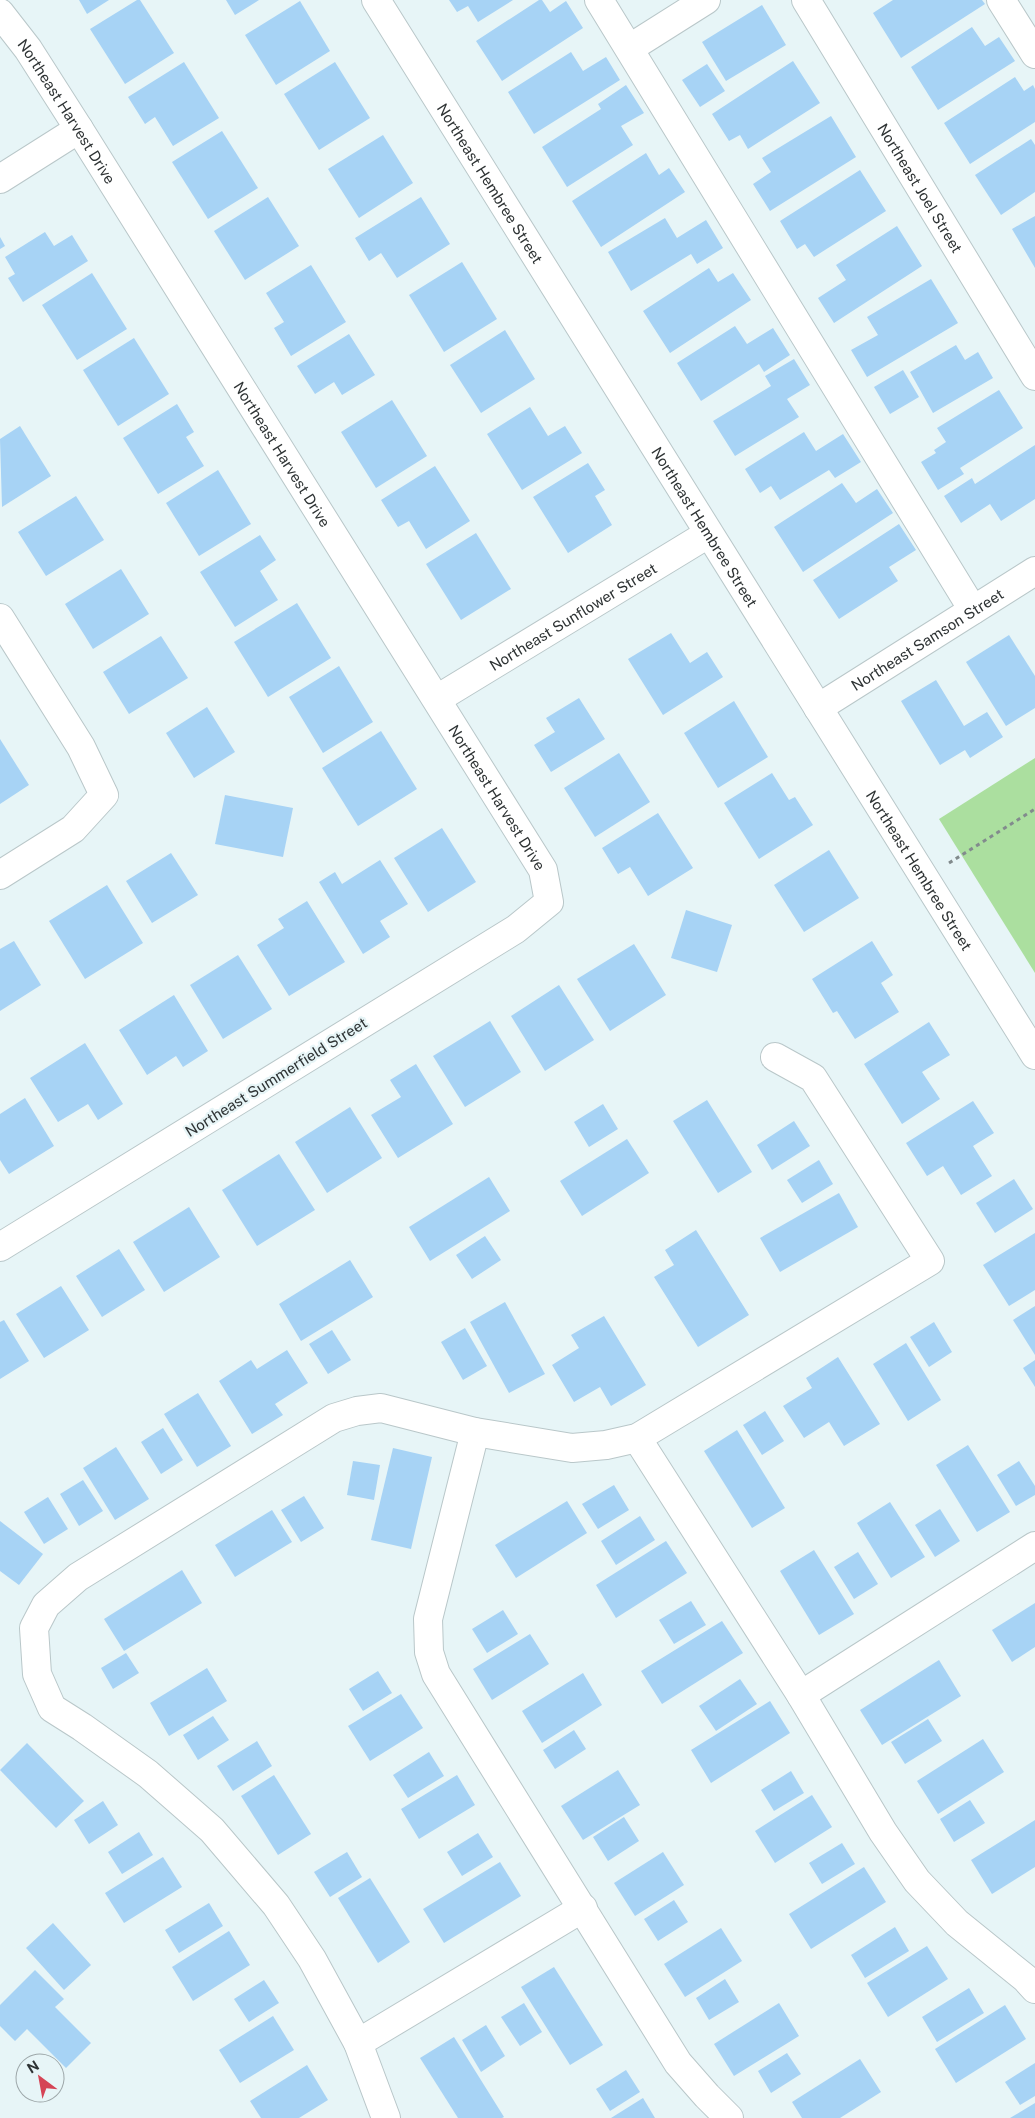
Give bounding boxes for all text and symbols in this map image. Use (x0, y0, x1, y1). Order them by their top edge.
street label: Northeast Harvest Drive (15, 35, 119, 186)
street label: Northeast Hembree Street (434, 100, 547, 266)
street label: Northeast Joel Street (875, 120, 966, 256)
street label: Northeast Harvest Drive (231, 378, 334, 530)
street label: Northeast Hembree Street (649, 444, 761, 610)
street label: Northeast Sunflower Street (486, 559, 660, 674)
street label: Northeast Samson Street (848, 585, 1007, 694)
street label: Northeast Harvest Drive (446, 722, 549, 873)
street label: Northeast Hembree Street (863, 787, 976, 953)
street label: Northeast Summerfield Street (182, 1014, 370, 1140)
north arrow (15, 2053, 65, 2103)
text: N (24, 2057, 42, 2077)

